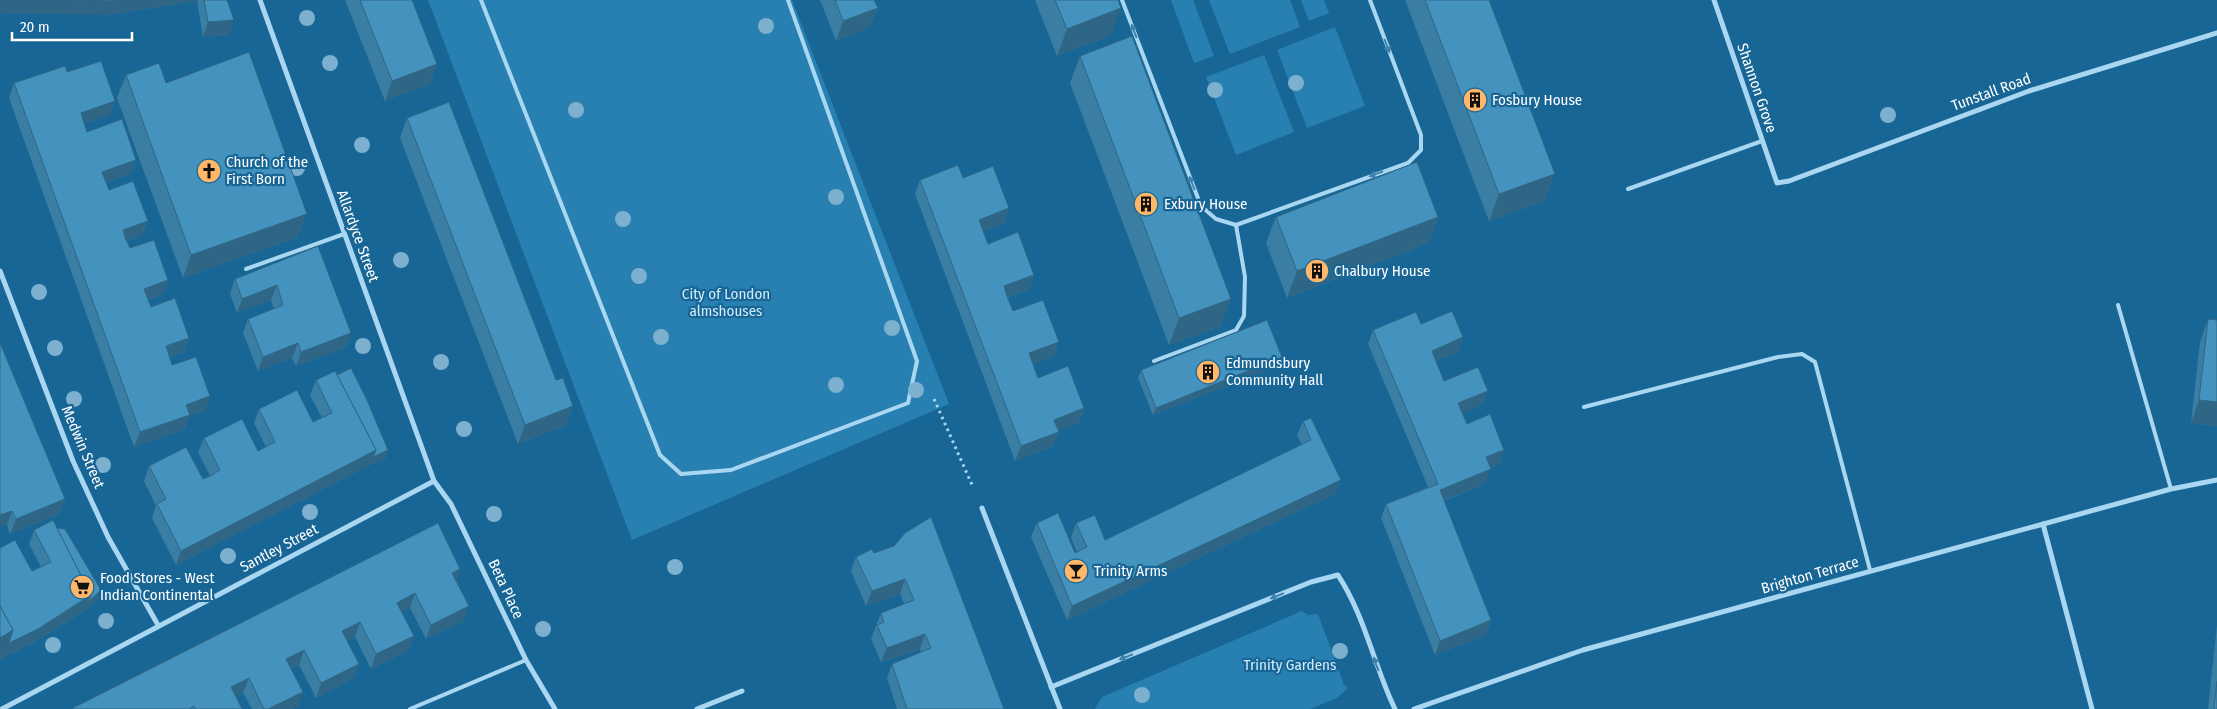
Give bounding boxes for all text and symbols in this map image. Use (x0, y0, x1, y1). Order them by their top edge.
scale bar (12, 10, 132, 42)
text: 20 m (20, 18, 50, 36)
one-way arrow (1130, 23, 1138, 38)
one-way arrow (1384, 38, 1391, 53)
street label: Shannon Grove (1733, 41, 1781, 135)
street label: Tunstall Road (1949, 69, 2033, 115)
building icon: Fosbury House (1462, 87, 1488, 113)
place label: Fosbury House (1492, 91, 1582, 109)
place label: Church of the First Born (226, 153, 308, 188)
church icon: Church of the First Born (196, 158, 222, 184)
one-way arrow (1368, 170, 1383, 178)
one-way arrow (1188, 175, 1195, 190)
street label: Allardyce Street (333, 188, 383, 285)
building icon: Exbury House (1133, 191, 1159, 217)
place label: Exbury House (1164, 195, 1248, 213)
building icon: Chalbury House (1304, 258, 1330, 284)
place label: Chalbury House (1334, 262, 1430, 280)
park label: City of London almshouses (682, 285, 770, 320)
place label: Edmundsbury Community Hall (1226, 354, 1323, 389)
building icon: Edmundsbury Community Hall (1195, 359, 1221, 385)
street label: Medwin Street (58, 403, 109, 491)
street label: Santley Street (237, 520, 321, 576)
street label: Brighton Terrace (1759, 552, 1861, 598)
street label: Beta Place (484, 556, 528, 622)
bar icon: Trinity Arms (1063, 558, 1089, 584)
place label: Trinity Arms (1094, 562, 1167, 580)
place label: Food Stores - West Indian Continental (100, 569, 215, 604)
supermarket icon: Food Stores - West Indian Continental (69, 574, 95, 600)
one-way arrow (1269, 592, 1284, 600)
one-way arrow (1118, 653, 1133, 661)
park label: Trinity Gardens (1244, 656, 1336, 674)
one-way arrow (1372, 657, 1379, 672)

